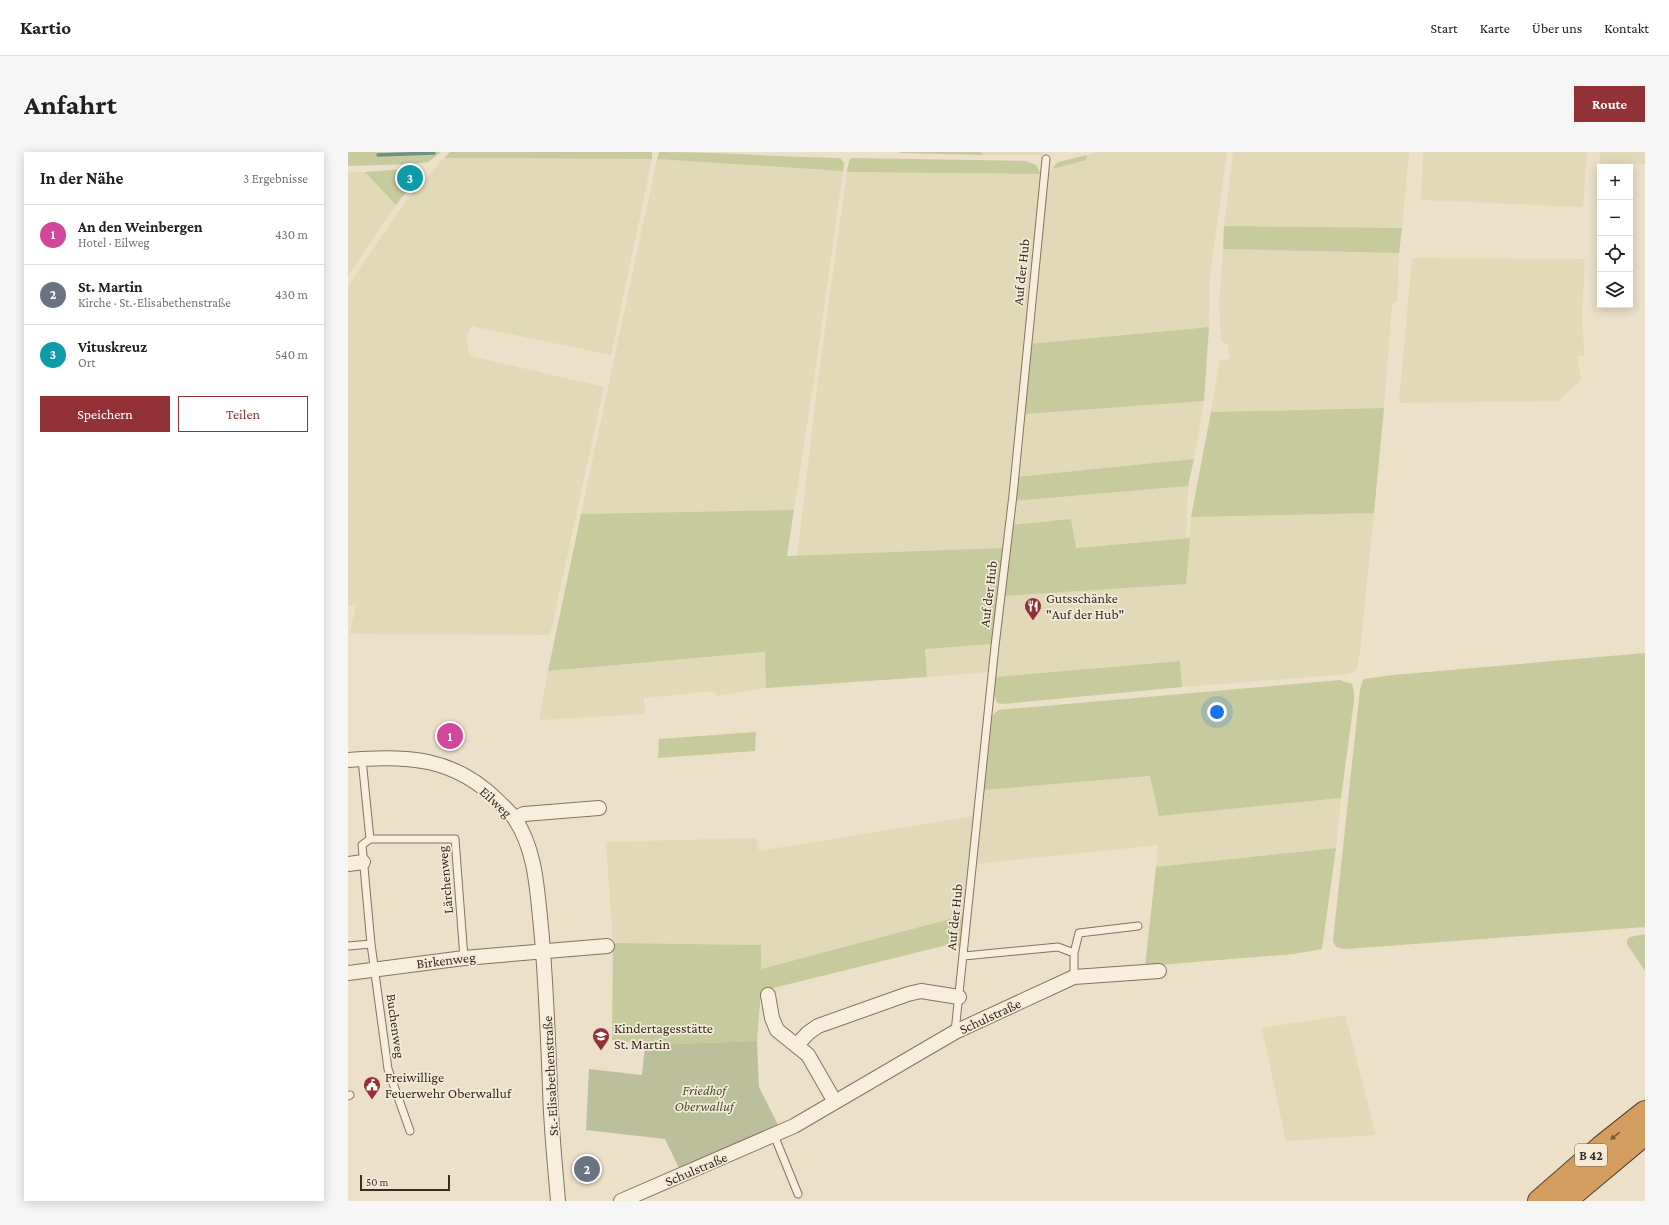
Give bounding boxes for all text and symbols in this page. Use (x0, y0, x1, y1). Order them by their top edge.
text: Kartio (20, 17, 71, 38)
text: Start (1431, 20, 1458, 36)
text: Karte (1480, 20, 1510, 36)
text: Über uns (1532, 20, 1582, 36)
text: Kontakt (1604, 20, 1649, 36)
button: Route (1574, 86, 1645, 122)
text: Anfahrt (24, 89, 117, 120)
pin: 3 (397, 163, 423, 193)
map controls (1597, 164, 1633, 308)
button: + (1597, 164, 1633, 200)
text: In der Nähe (40, 169, 123, 188)
text: 3 Ergebnisse (243, 171, 308, 186)
button: − (1597, 200, 1633, 236)
text: An den Weinbergen (78, 219, 203, 235)
text: 1 (51, 227, 55, 242)
text: 430 m (275, 227, 308, 242)
text: Hotel · Eilweg (78, 235, 150, 250)
button: locate (1597, 236, 1633, 272)
street label: Auf der Hub (1010, 238, 1032, 306)
button: layers (1597, 272, 1633, 308)
text: St. Martin (78, 279, 143, 295)
text: 2 (50, 287, 56, 302)
text: 430 m (275, 287, 308, 302)
text: Kirche · St.-Elisabethenstraße (78, 295, 231, 310)
text: Vituskreuz (78, 339, 147, 355)
text: 3 (50, 347, 56, 362)
text: 540 m (275, 347, 308, 362)
text: Ort (78, 355, 96, 370)
button: Speichern (40, 396, 170, 432)
button: Teilen (178, 396, 308, 432)
street label: Auf der Hub (976, 560, 1000, 628)
place label: Gutsschänke "Auf der Hub" (1046, 590, 1124, 622)
restaurant icon: Gutsschänke "Auf der Hub" (1023, 596, 1043, 621)
your location (1207, 702, 1227, 722)
pin: 1 (437, 721, 463, 751)
street label: Eilweg (477, 783, 516, 821)
street label: Lärchenweg (434, 845, 456, 915)
street label: Auf der Hub (943, 883, 965, 951)
street label: Birkenweg (415, 948, 477, 972)
street label: Buchenweg (384, 993, 408, 1060)
street label: Schulstraße (957, 995, 1023, 1037)
street label: St.-Elisabethenstraße (539, 1015, 561, 1137)
place label: Kindertagesstätte St. Martin (614, 1020, 713, 1052)
school or university icon: Kindertagesstätte St. Martin (591, 1026, 611, 1051)
place label: Freiwillige Feuerwehr Oberwalluf (385, 1069, 512, 1101)
public building icon: Freiwillige Feuerwehr Oberwalluf (362, 1075, 382, 1100)
park label: Friedhof Oberwalluf (674, 1082, 736, 1114)
one-way arrow (1609, 1132, 1620, 1141)
road number: B 42 (1575, 1144, 1607, 1166)
street label: Schulstraße (662, 1149, 730, 1189)
pin: 2 (574, 1154, 600, 1184)
scale bar (360, 1173, 450, 1192)
text: 50 m (366, 1176, 388, 1188)

